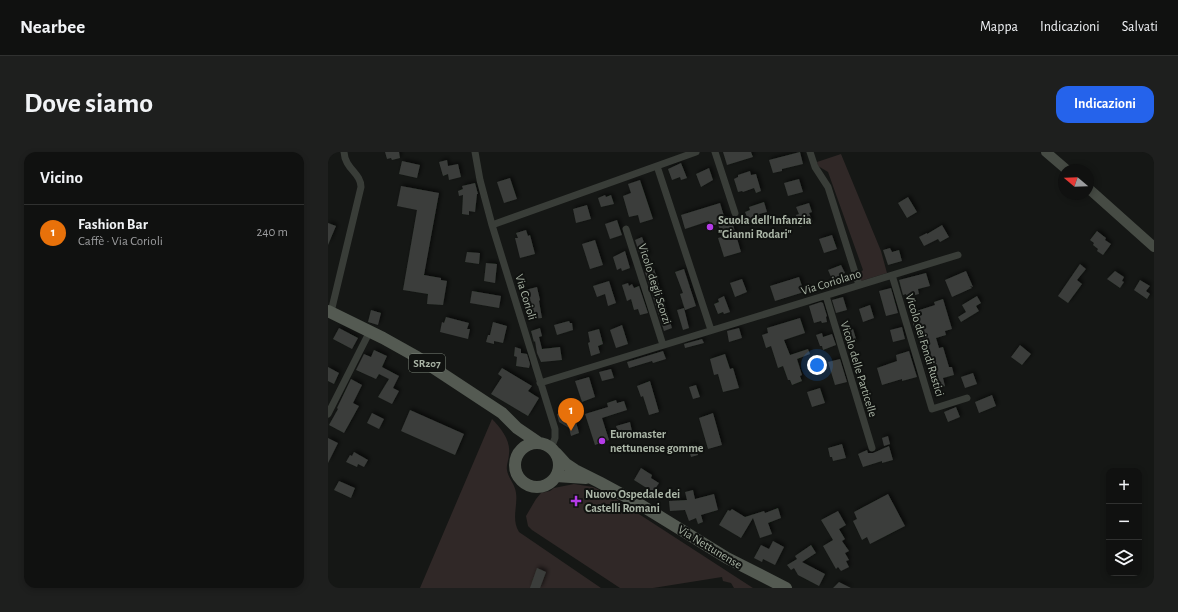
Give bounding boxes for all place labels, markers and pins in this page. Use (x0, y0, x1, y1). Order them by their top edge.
place label: Scuola dell'Infanzia "Gianni Rodari" (718, 214, 812, 240)
marker: Scuola dell'Infanzia "Gianni Rodari" (705, 222, 715, 232)
pin: 1 (558, 398, 584, 431)
place label: Euromaster nettunense gomme (610, 428, 704, 454)
marker: Euromaster nettunense gomme (597, 436, 607, 446)
place label: Nuovo Ospedale dei Castelli Romani (585, 488, 680, 514)
marker: Nuovo Ospedale dei Castelli Romani (570, 495, 582, 507)

